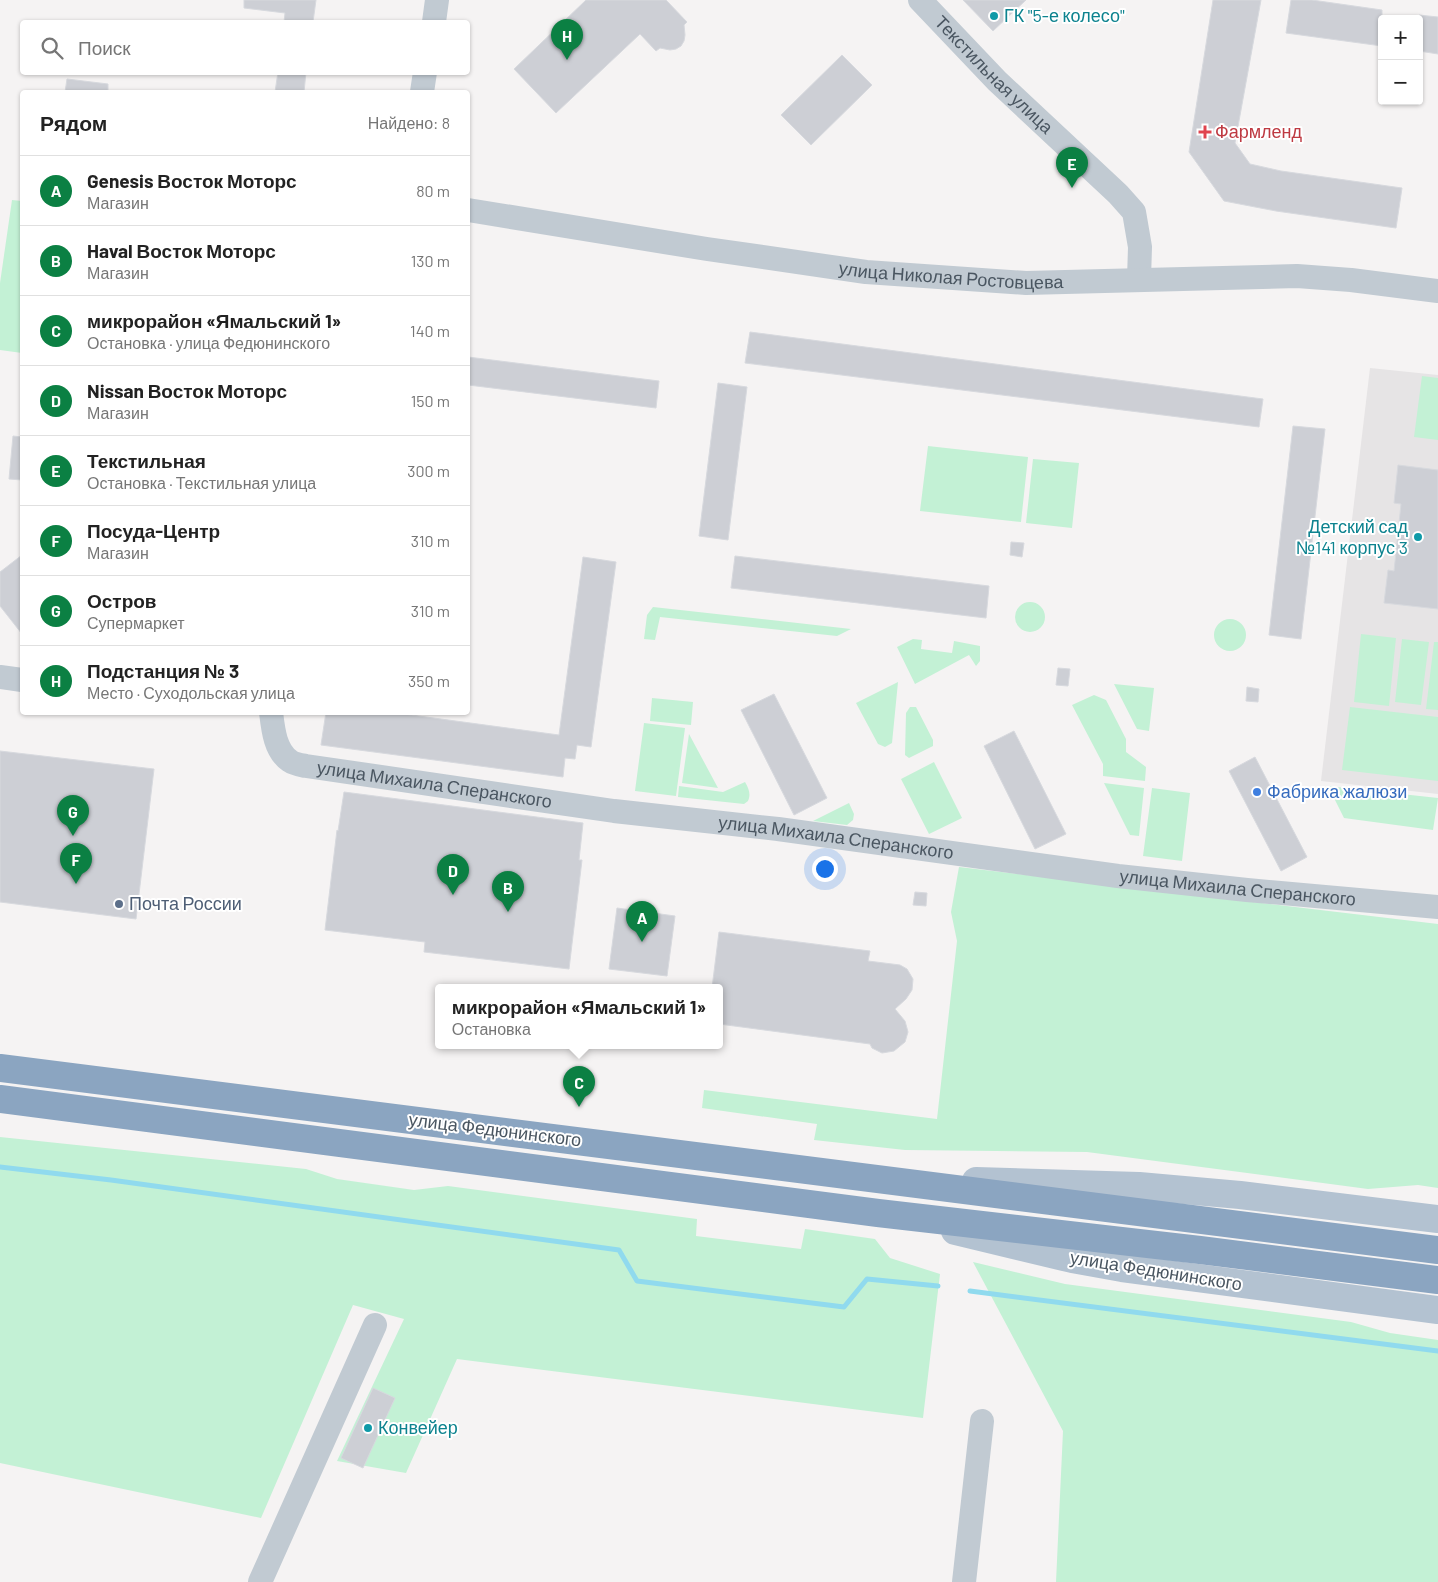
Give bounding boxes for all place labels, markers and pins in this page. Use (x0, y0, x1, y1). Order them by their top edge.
place label: ГК "5-е колесо" (1004, 4, 1125, 26)
marker: ГК "5-е колесо" (988, 10, 1000, 22)
pin: H (551, 19, 583, 60)
place label: Фармленд (1215, 120, 1303, 142)
marker: Фармленд (1199, 126, 1211, 138)
pin: E (1056, 147, 1088, 188)
place label: Детский сад №141 корпус 3 (1296, 515, 1408, 558)
marker: Детский сад №141 корпус 3 (1412, 531, 1424, 543)
place label: Фабрика жалюзи (1267, 780, 1407, 802)
marker: Фабрика жалюзи (1251, 786, 1263, 798)
pin: G (57, 795, 89, 836)
pin: F (60, 843, 92, 884)
pin: D (437, 854, 469, 895)
pin: B (492, 871, 524, 912)
place label: Почта России (129, 892, 242, 914)
marker: Почта России (113, 898, 125, 910)
pin: A (626, 901, 658, 942)
pin: C (563, 1066, 595, 1107)
place label: Конвейер (378, 1416, 458, 1438)
marker: Конвейер (362, 1422, 374, 1434)

